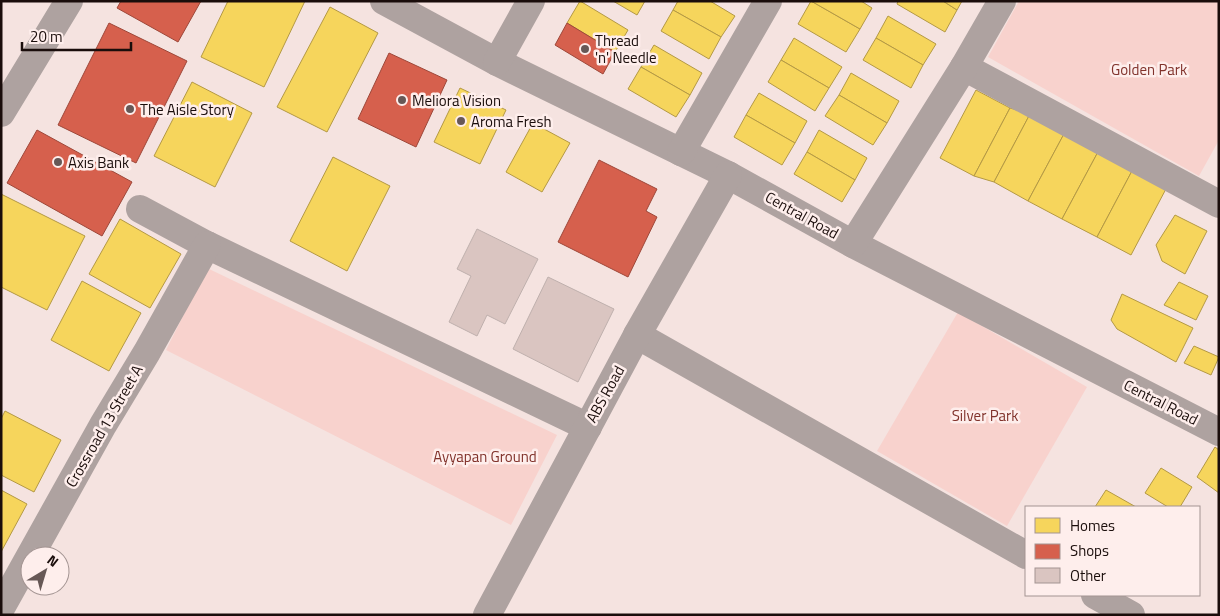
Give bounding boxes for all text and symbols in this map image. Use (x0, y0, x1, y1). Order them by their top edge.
scale bar (22, 20, 131, 52)
text: 20 m (30, 25, 63, 48)
place label: Thread 'n' Needle (595, 29, 657, 69)
marker: Thread 'n' Needle (579, 43, 591, 55)
park label: Golden Park (1111, 58, 1187, 81)
place label: Meliora Vision (412, 89, 501, 112)
marker: Meliora Vision (396, 94, 408, 106)
place label: The Aisle Story (140, 98, 234, 121)
marker: The Aisle Story (124, 103, 136, 115)
place label: Aroma Fresh (471, 110, 551, 133)
marker: Aroma Fresh (455, 115, 467, 127)
place label: Axis Bank (68, 151, 129, 174)
marker: Axis Bank (52, 156, 64, 168)
street label: Central Road (761, 185, 843, 245)
street label: Crossroad 13 Street A (60, 361, 148, 491)
street label: ABS Road (580, 361, 630, 427)
street label: Central Road (1120, 373, 1202, 431)
park label: Silver Park (952, 404, 1018, 427)
park label: Ayyapan Ground (433, 445, 537, 468)
legend (1025, 506, 1200, 596)
text: Homes (1070, 514, 1115, 537)
text: Shops (1070, 539, 1109, 562)
north arrow (20, 546, 70, 596)
text: N (43, 549, 64, 572)
text: Other (1070, 564, 1106, 587)

